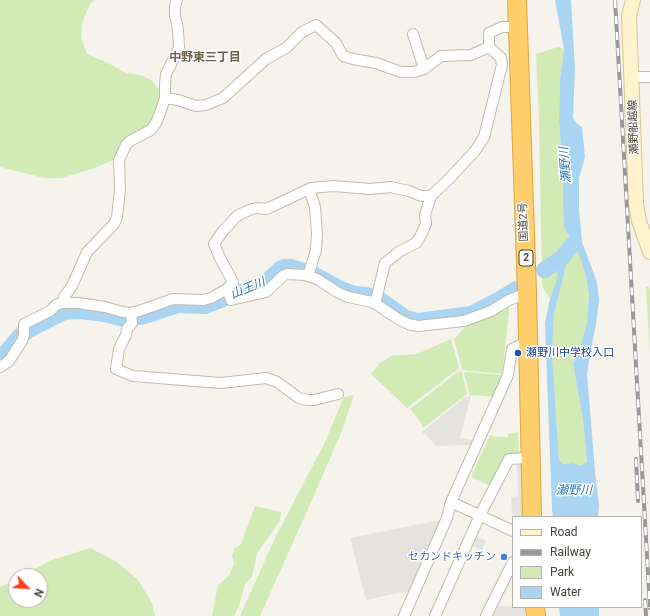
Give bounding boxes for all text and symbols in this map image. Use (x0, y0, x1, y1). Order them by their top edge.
district label: 中野東三丁目 (169, 51, 241, 65)
street label: 瀬野船越線 (626, 99, 642, 155)
water label: 瀬野川 (557, 146, 575, 184)
street label: 国道2号 (517, 202, 531, 242)
road number: 2 (519, 250, 533, 266)
water label: 山王川 (229, 275, 267, 303)
place label: 瀬野川中学校入口 (526, 346, 614, 360)
marker: 瀬野川中学校入口 (513, 348, 523, 358)
water label: 瀬野川 (556, 484, 592, 498)
legend (512, 516, 642, 608)
text: Road (550, 525, 578, 539)
text: Railway (550, 545, 591, 559)
place label: セカンドキッチン (408, 550, 496, 564)
marker: セカンドキッチン (499, 552, 509, 562)
text: Park (550, 565, 574, 579)
north arrow (8, 568, 48, 608)
text: Water (550, 585, 581, 599)
text: N (31, 587, 46, 599)

